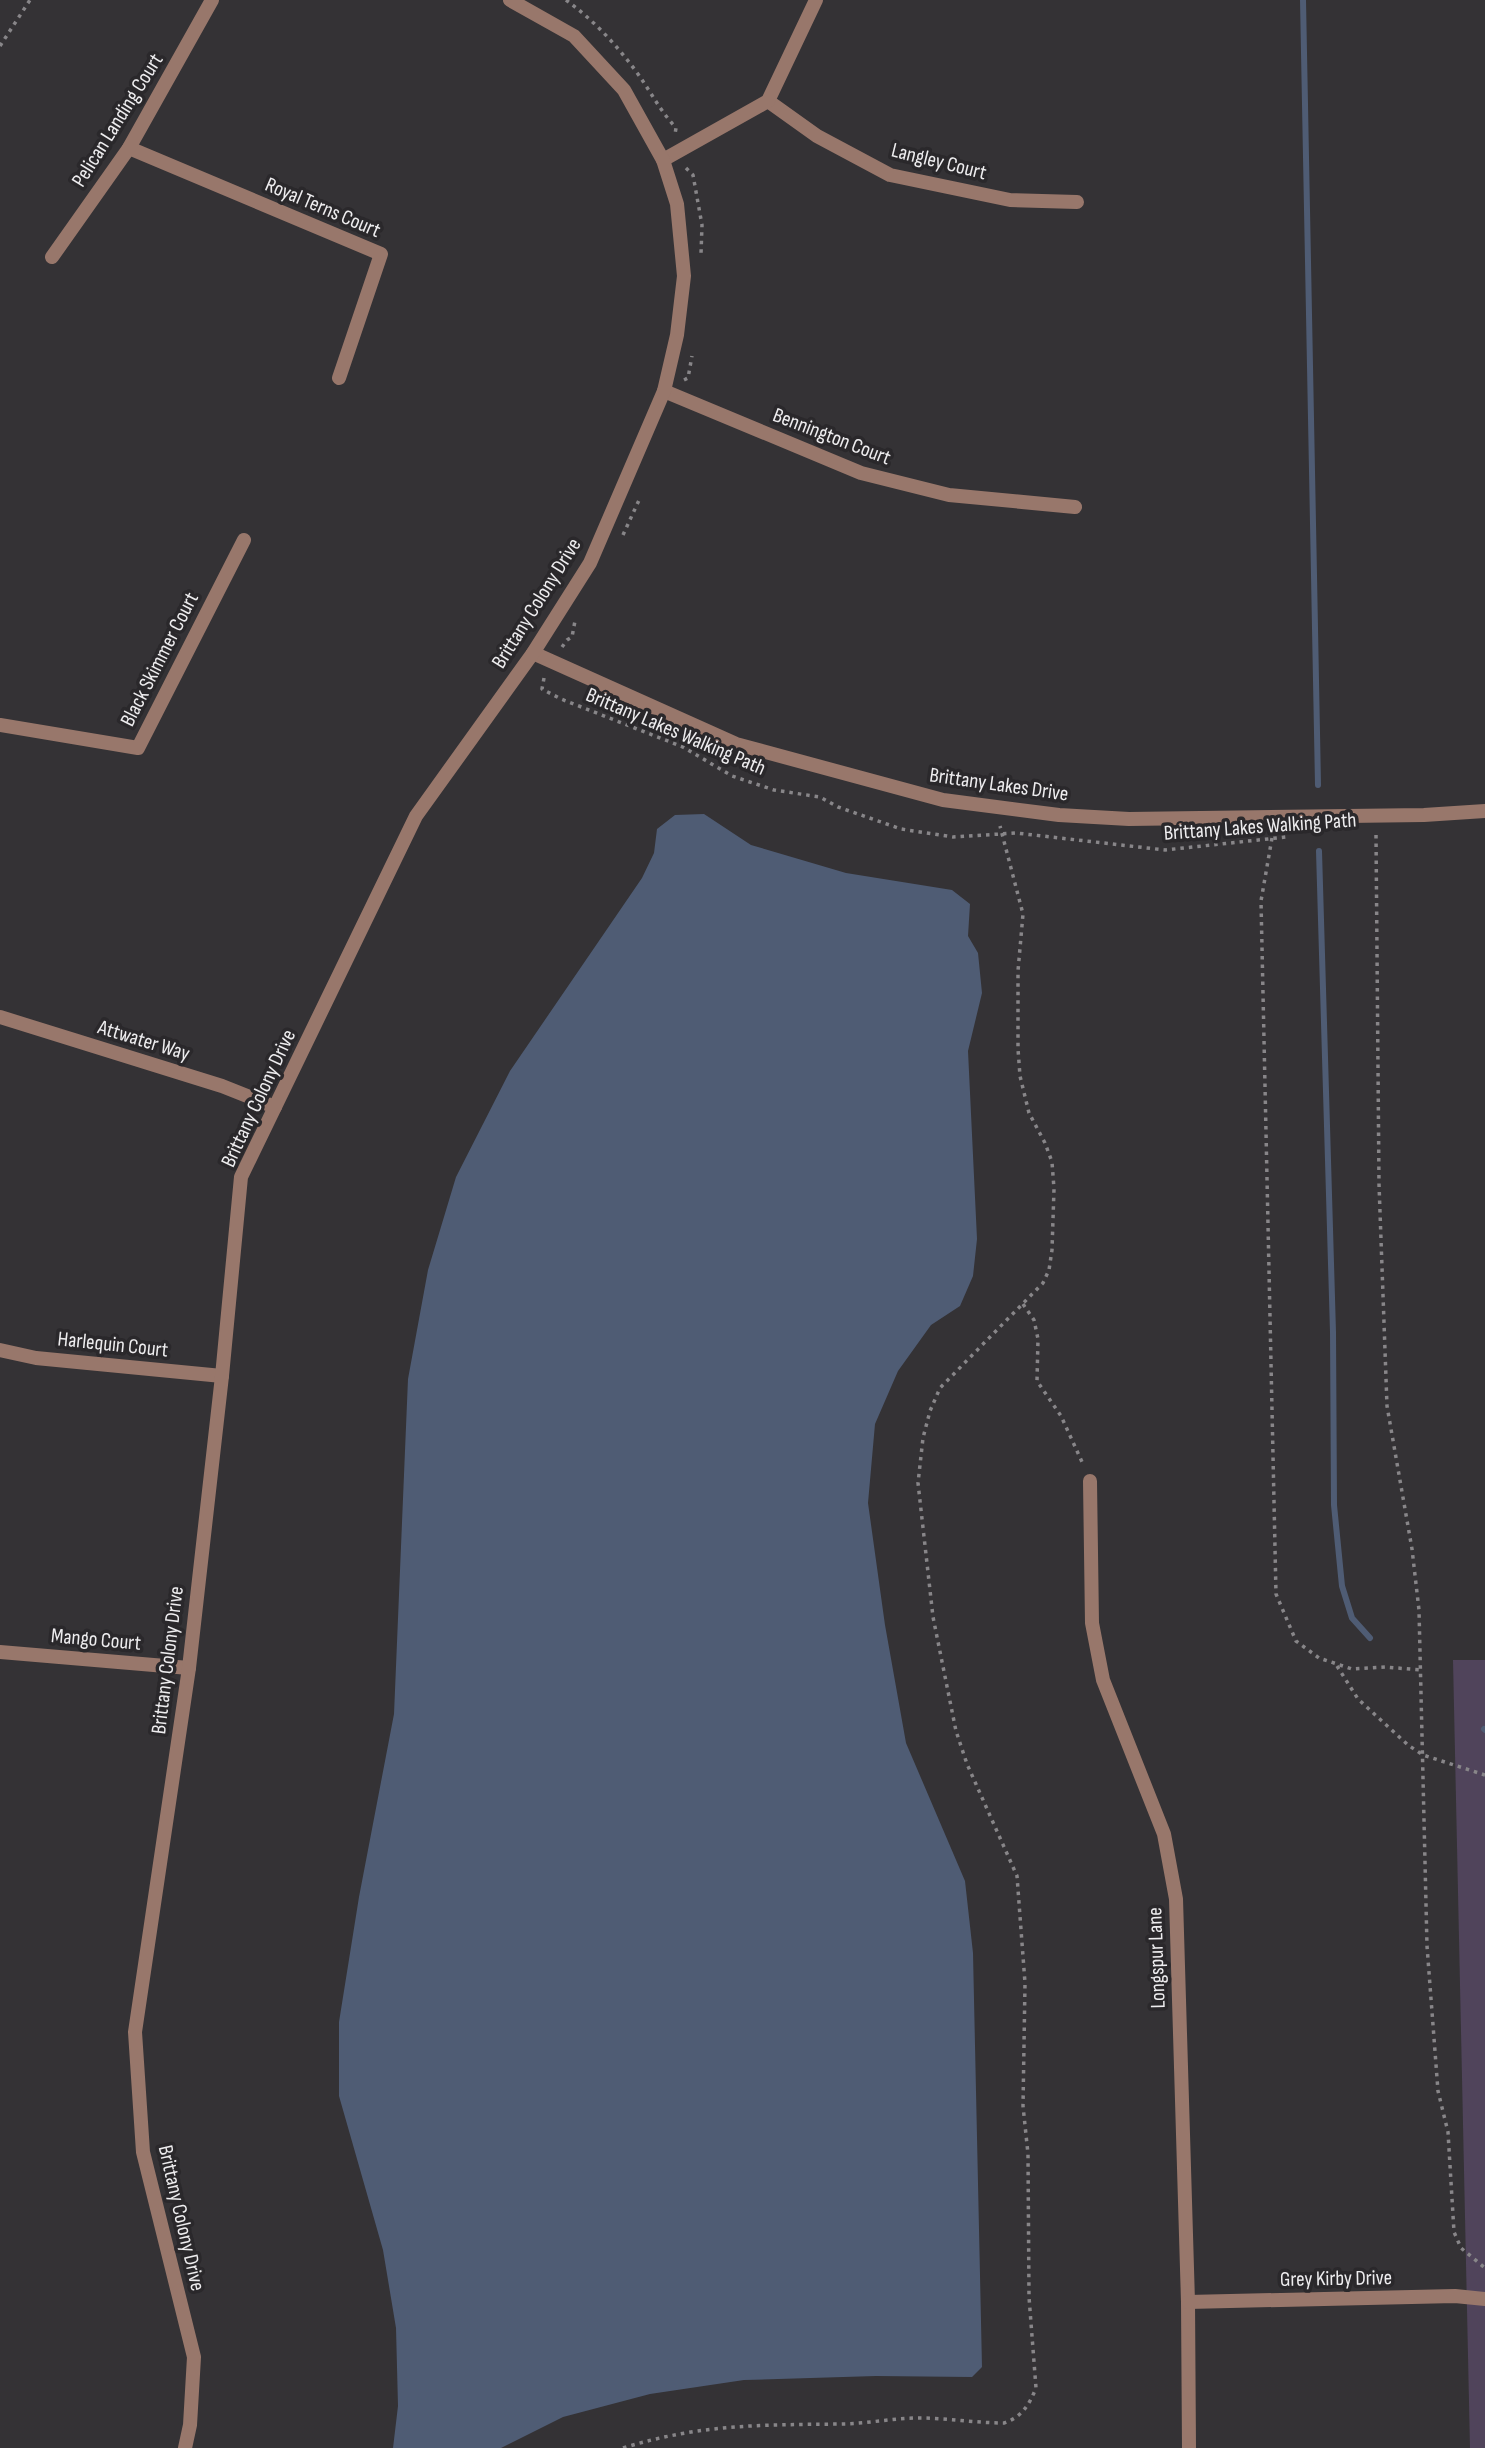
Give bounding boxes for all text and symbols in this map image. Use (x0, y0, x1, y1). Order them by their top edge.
street label: Pelican Landing Court (66, 49, 168, 192)
street label: Langley Court (889, 138, 989, 185)
street label: Royal Terns Court (261, 172, 384, 243)
street label: Bennington Court (769, 403, 894, 470)
street label: Brittany Colony Drive (486, 534, 586, 673)
street label: Black Skimmer Court (115, 588, 204, 730)
street label: Brittany Lakes Walking Path (582, 682, 770, 781)
street label: Brittany Lakes Drive (928, 762, 1070, 807)
street label: Brittany Lakes Walking Path (1163, 807, 1357, 846)
street label: Attwater Way (94, 1014, 193, 1066)
street label: Brittany Colony Drive (216, 1026, 301, 1171)
street label: Harlequin Court (56, 1326, 169, 1363)
street label: Brittany Colony Drive (146, 1585, 189, 1735)
street label: Mango Court (50, 1623, 142, 1656)
street label: Longspur Lane (1142, 1907, 1171, 2009)
street label: Brittany Colony Drive (153, 2143, 210, 2293)
street label: Grey Kirby Drive (1280, 2265, 1392, 2292)

